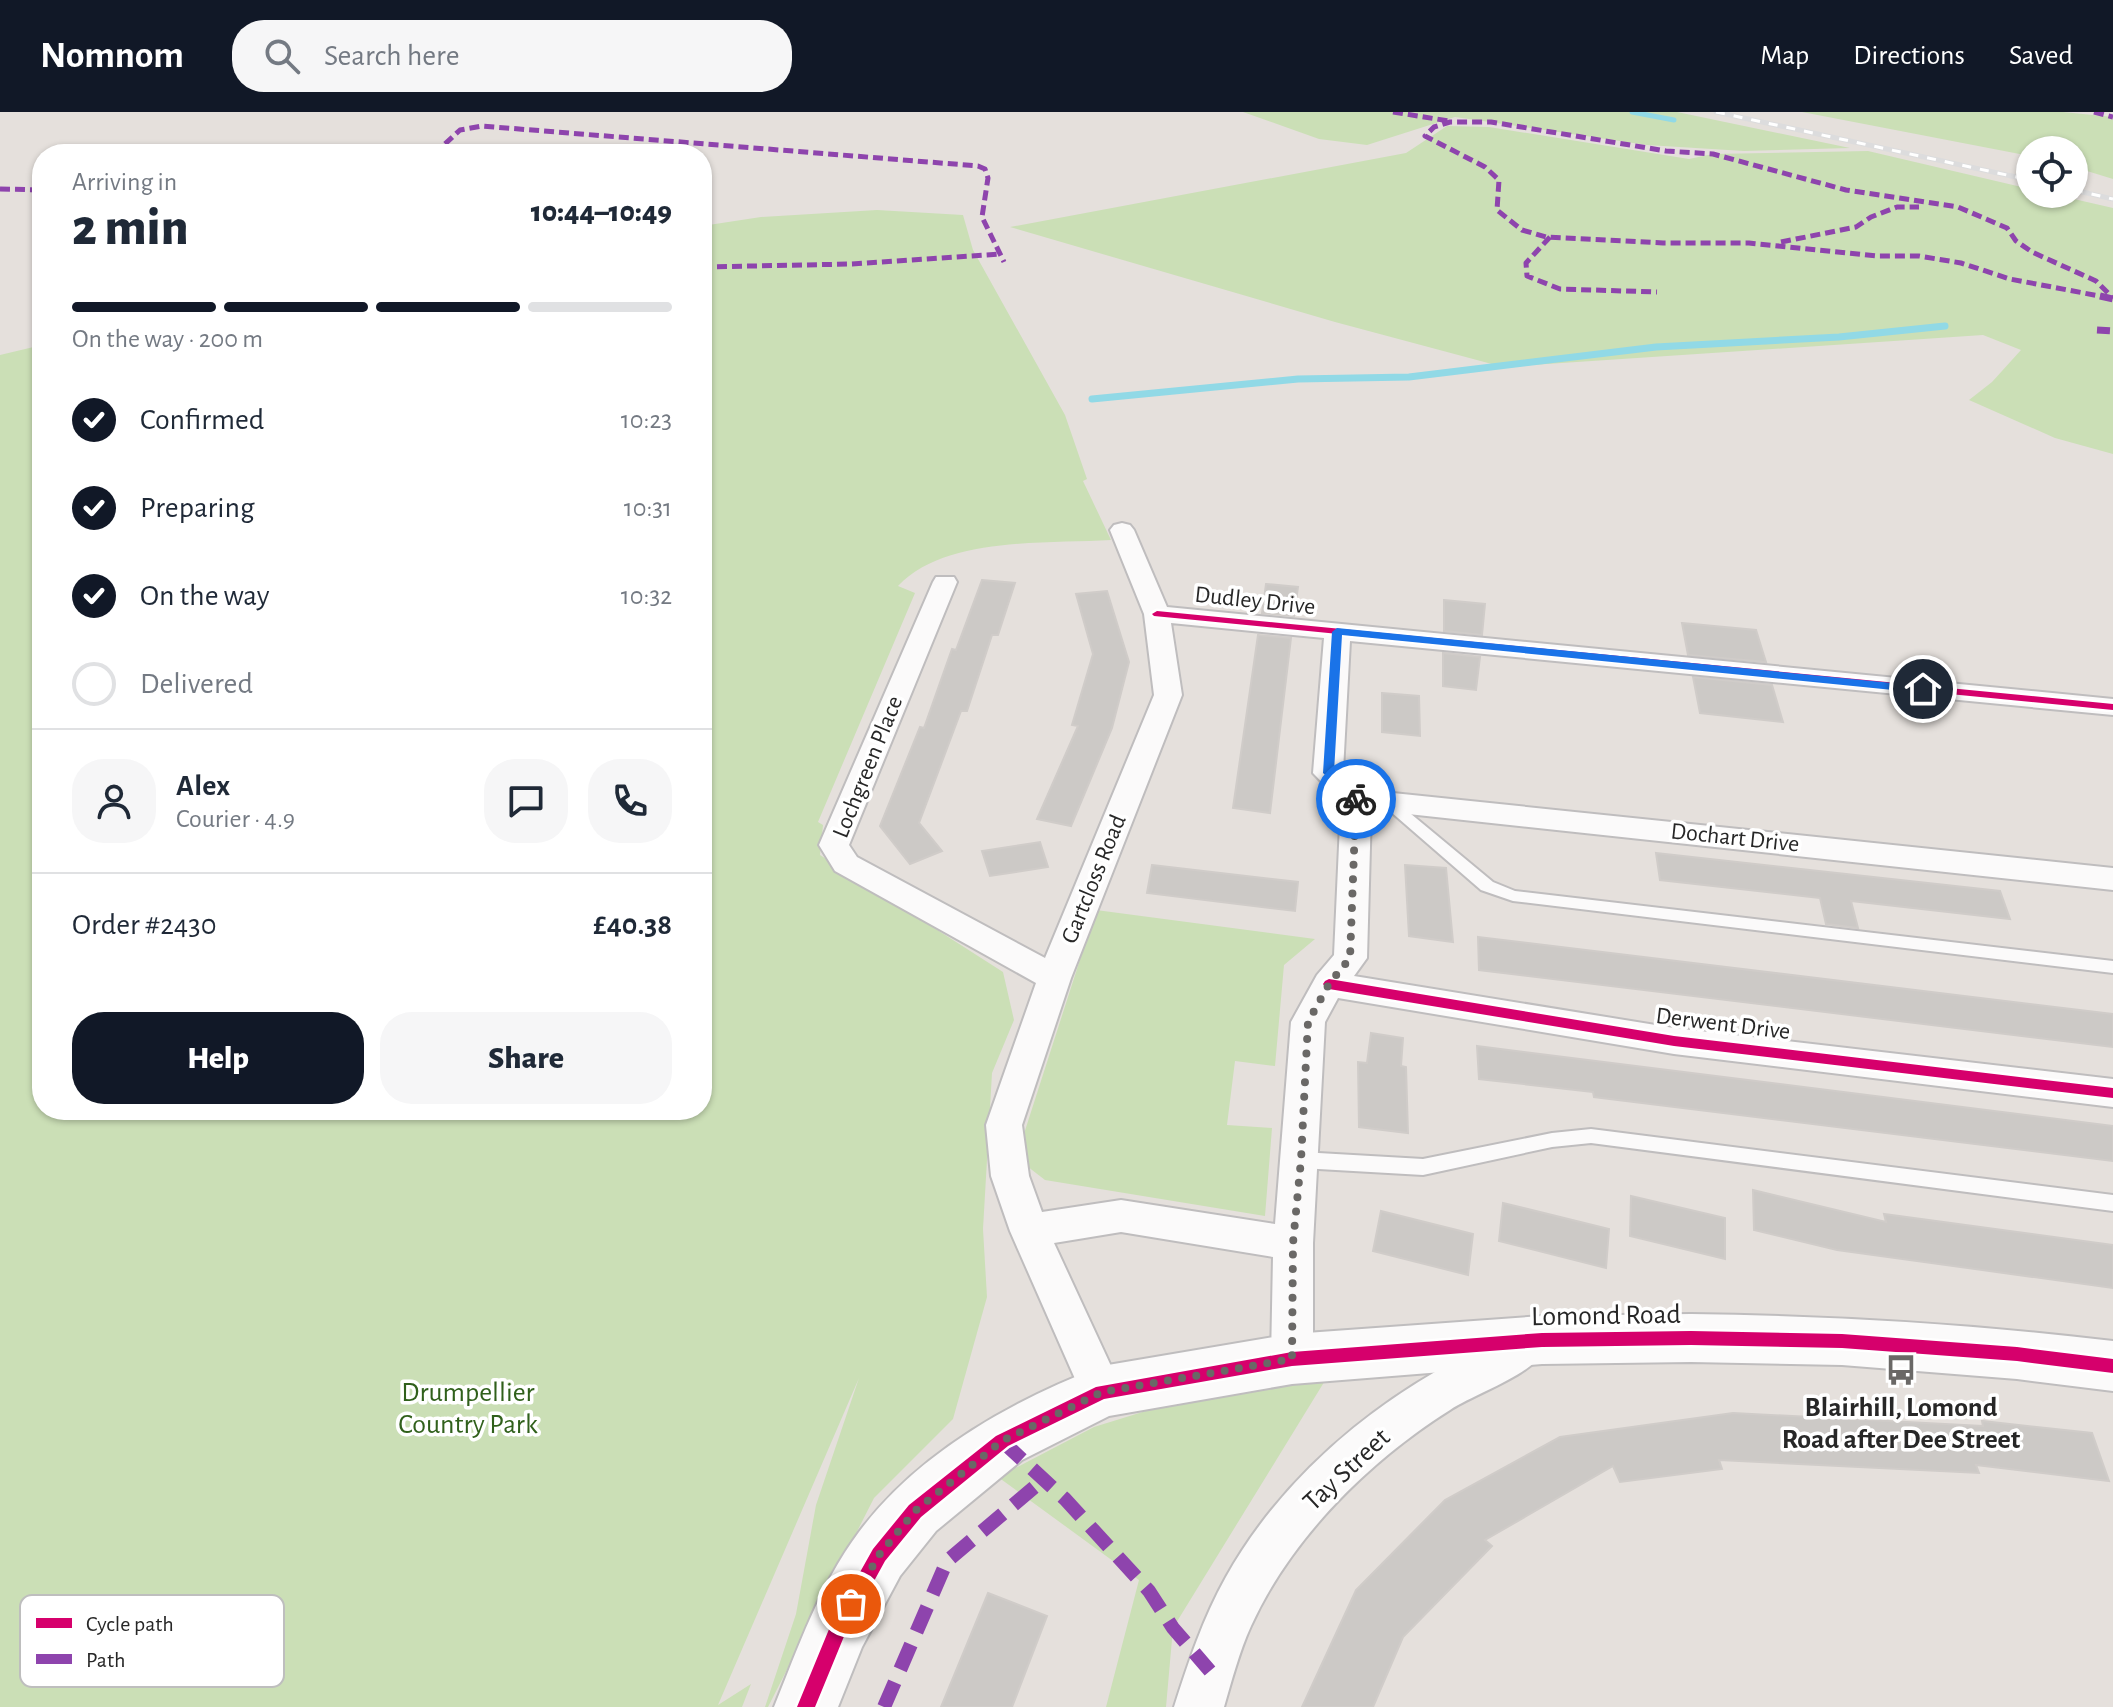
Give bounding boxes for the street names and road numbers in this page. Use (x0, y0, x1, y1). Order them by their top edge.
street label: Dudley Drive (1193, 583, 1317, 619)
street label: Lochgreen Place (829, 693, 907, 841)
street label: Gartcloss Road (1057, 811, 1131, 947)
street label: Dochart Drive (1670, 819, 1800, 857)
street label: Derwent Drive (1654, 1004, 1792, 1044)
street label: Lomond Road (1531, 1301, 1681, 1331)
street label: Tay Street (1298, 1423, 1396, 1517)

